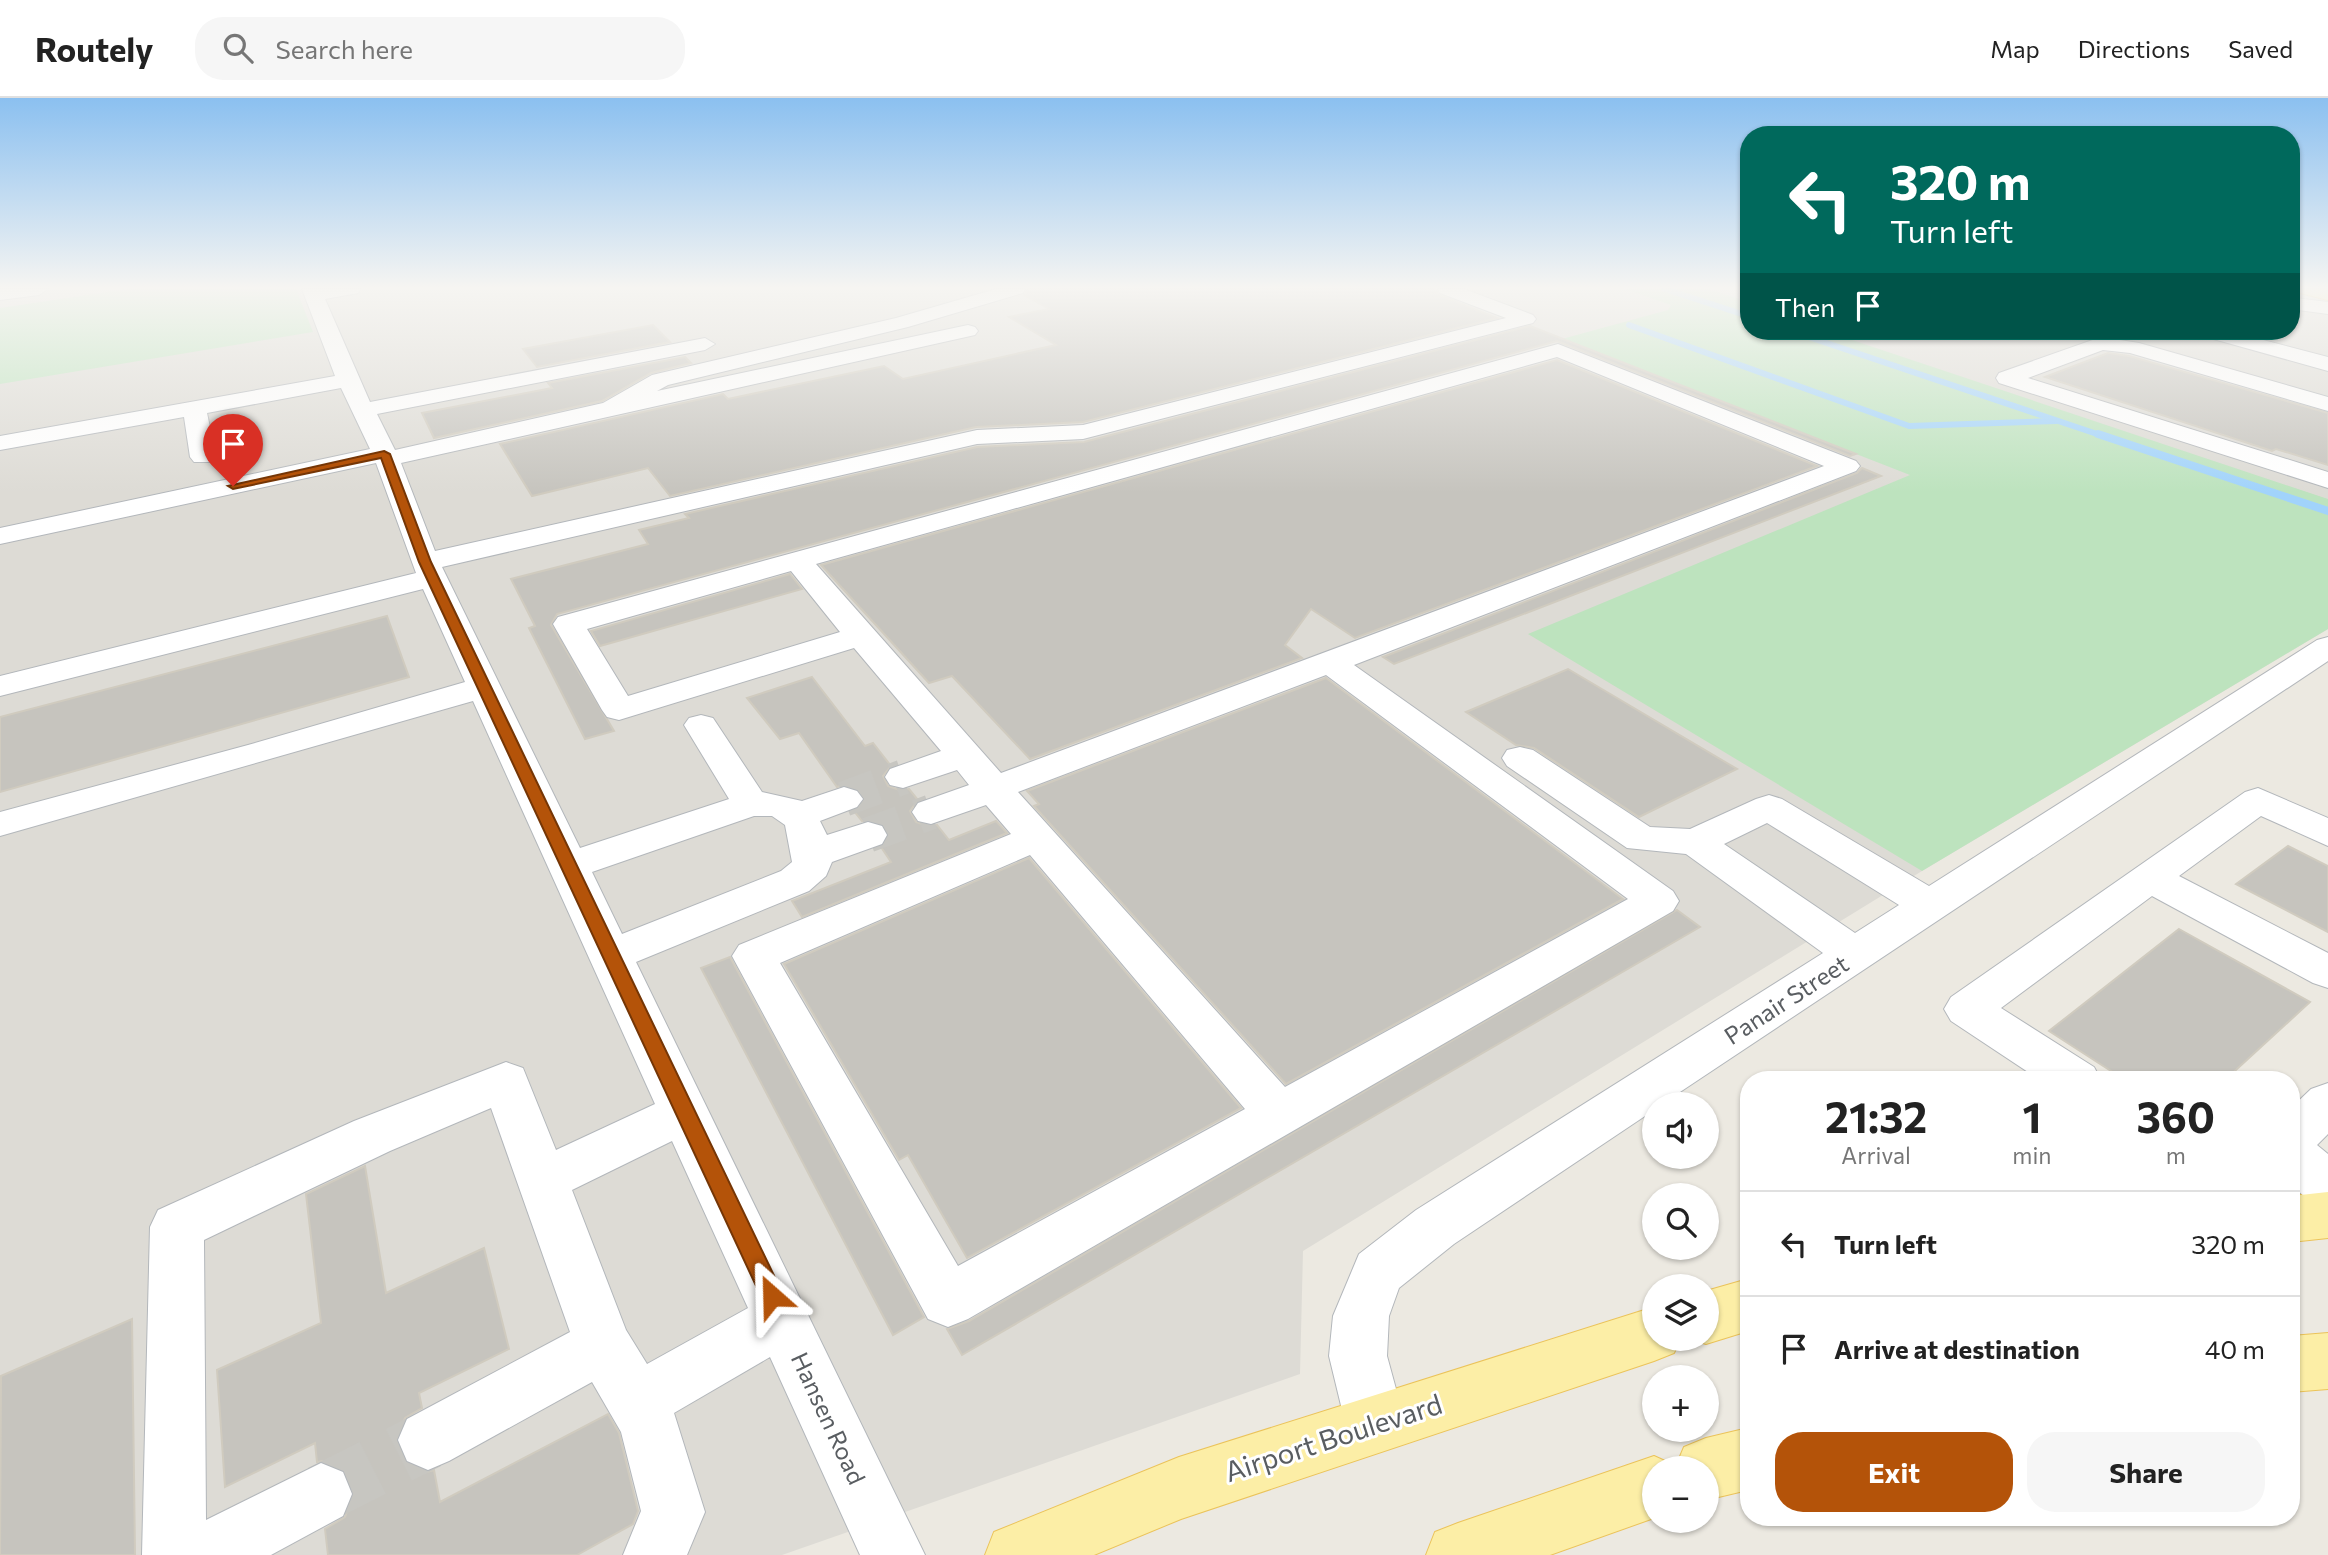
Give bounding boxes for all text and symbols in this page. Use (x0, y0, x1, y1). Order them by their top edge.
search box (195, 17, 685, 80)
text: Routely (35, 28, 153, 69)
icon: search (219, 29, 257, 67)
text: Search here (275, 33, 413, 64)
text: Map (1990, 34, 2040, 63)
text: Directions (2078, 34, 2190, 63)
text: Saved (2228, 34, 2293, 63)
text: 320 m (1890, 150, 2031, 210)
icon: left (1775, 154, 1866, 245)
text: Turn left (1890, 210, 2014, 250)
icon: arrive (1849, 287, 1887, 325)
text: Then (1775, 291, 1835, 322)
pin (203, 414, 263, 486)
icon: arrive (214, 425, 252, 463)
street label: Panair Street (1719, 948, 1854, 1050)
text: 21:32 (1825, 1090, 1927, 1142)
text: 1 (2022, 1090, 2041, 1142)
text: 360 (2137, 1090, 2215, 1142)
map controls (1642, 1092, 1719, 1533)
button: sound (1642, 1092, 1719, 1169)
text: Arrival (1841, 1141, 1911, 1169)
text: min (2012, 1141, 2051, 1169)
text: m (2166, 1141, 2186, 1169)
button: search (1642, 1183, 1719, 1260)
icon: left (1775, 1225, 1813, 1263)
text: Turn left (1834, 1228, 1937, 1259)
text: 320 m (2191, 1228, 2265, 1259)
position arrow (735, 1259, 809, 1333)
button: layers (1642, 1274, 1719, 1351)
icon: arrive (1775, 1330, 1813, 1368)
text: Arrive at destination (1834, 1333, 2080, 1364)
text: 40 m (2205, 1333, 2265, 1364)
street label: Hansen Road (786, 1347, 872, 1489)
button: + (1642, 1365, 1719, 1442)
street label: Airport Boulevard (1220, 1386, 1446, 1488)
button: Exit (1775, 1432, 2013, 1512)
button: Share (2027, 1432, 2265, 1512)
button: − (1642, 1456, 1719, 1533)

